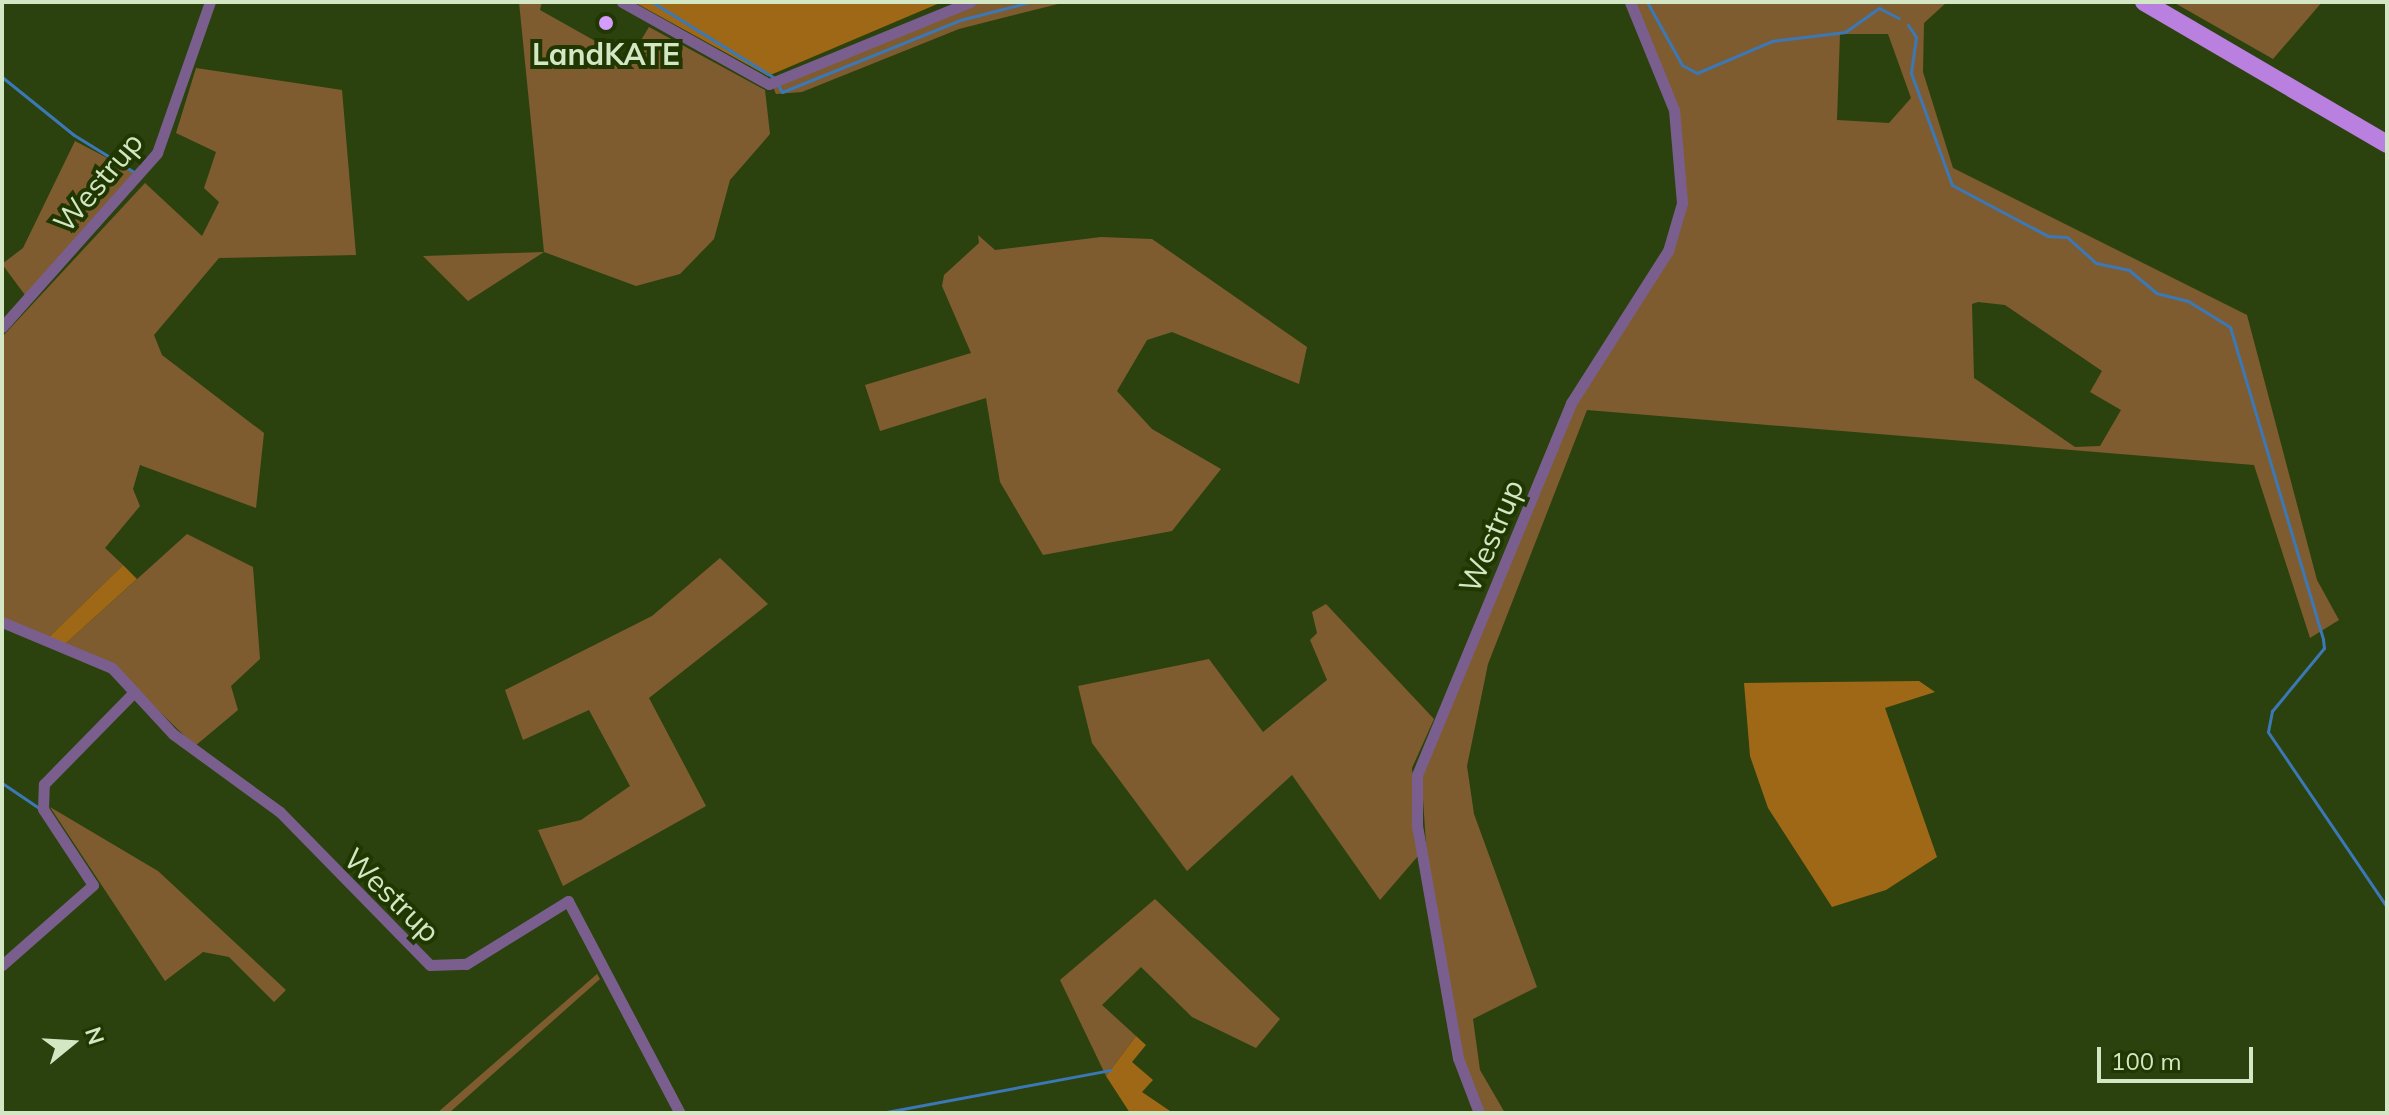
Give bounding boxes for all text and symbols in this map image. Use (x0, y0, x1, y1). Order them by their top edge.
marker: LandKATE (597, 14, 615, 32)
place label: LandKATE (532, 36, 680, 72)
street label: Westrup (46, 125, 150, 239)
street label: Westrup (1451, 474, 1531, 598)
street label: Westrup (337, 841, 447, 949)
north arrow (32, 1003, 112, 1083)
text: N (79, 1023, 111, 1048)
scale bar (2101, 1031, 2257, 1081)
text: 100 m (2111, 1046, 2182, 1076)

